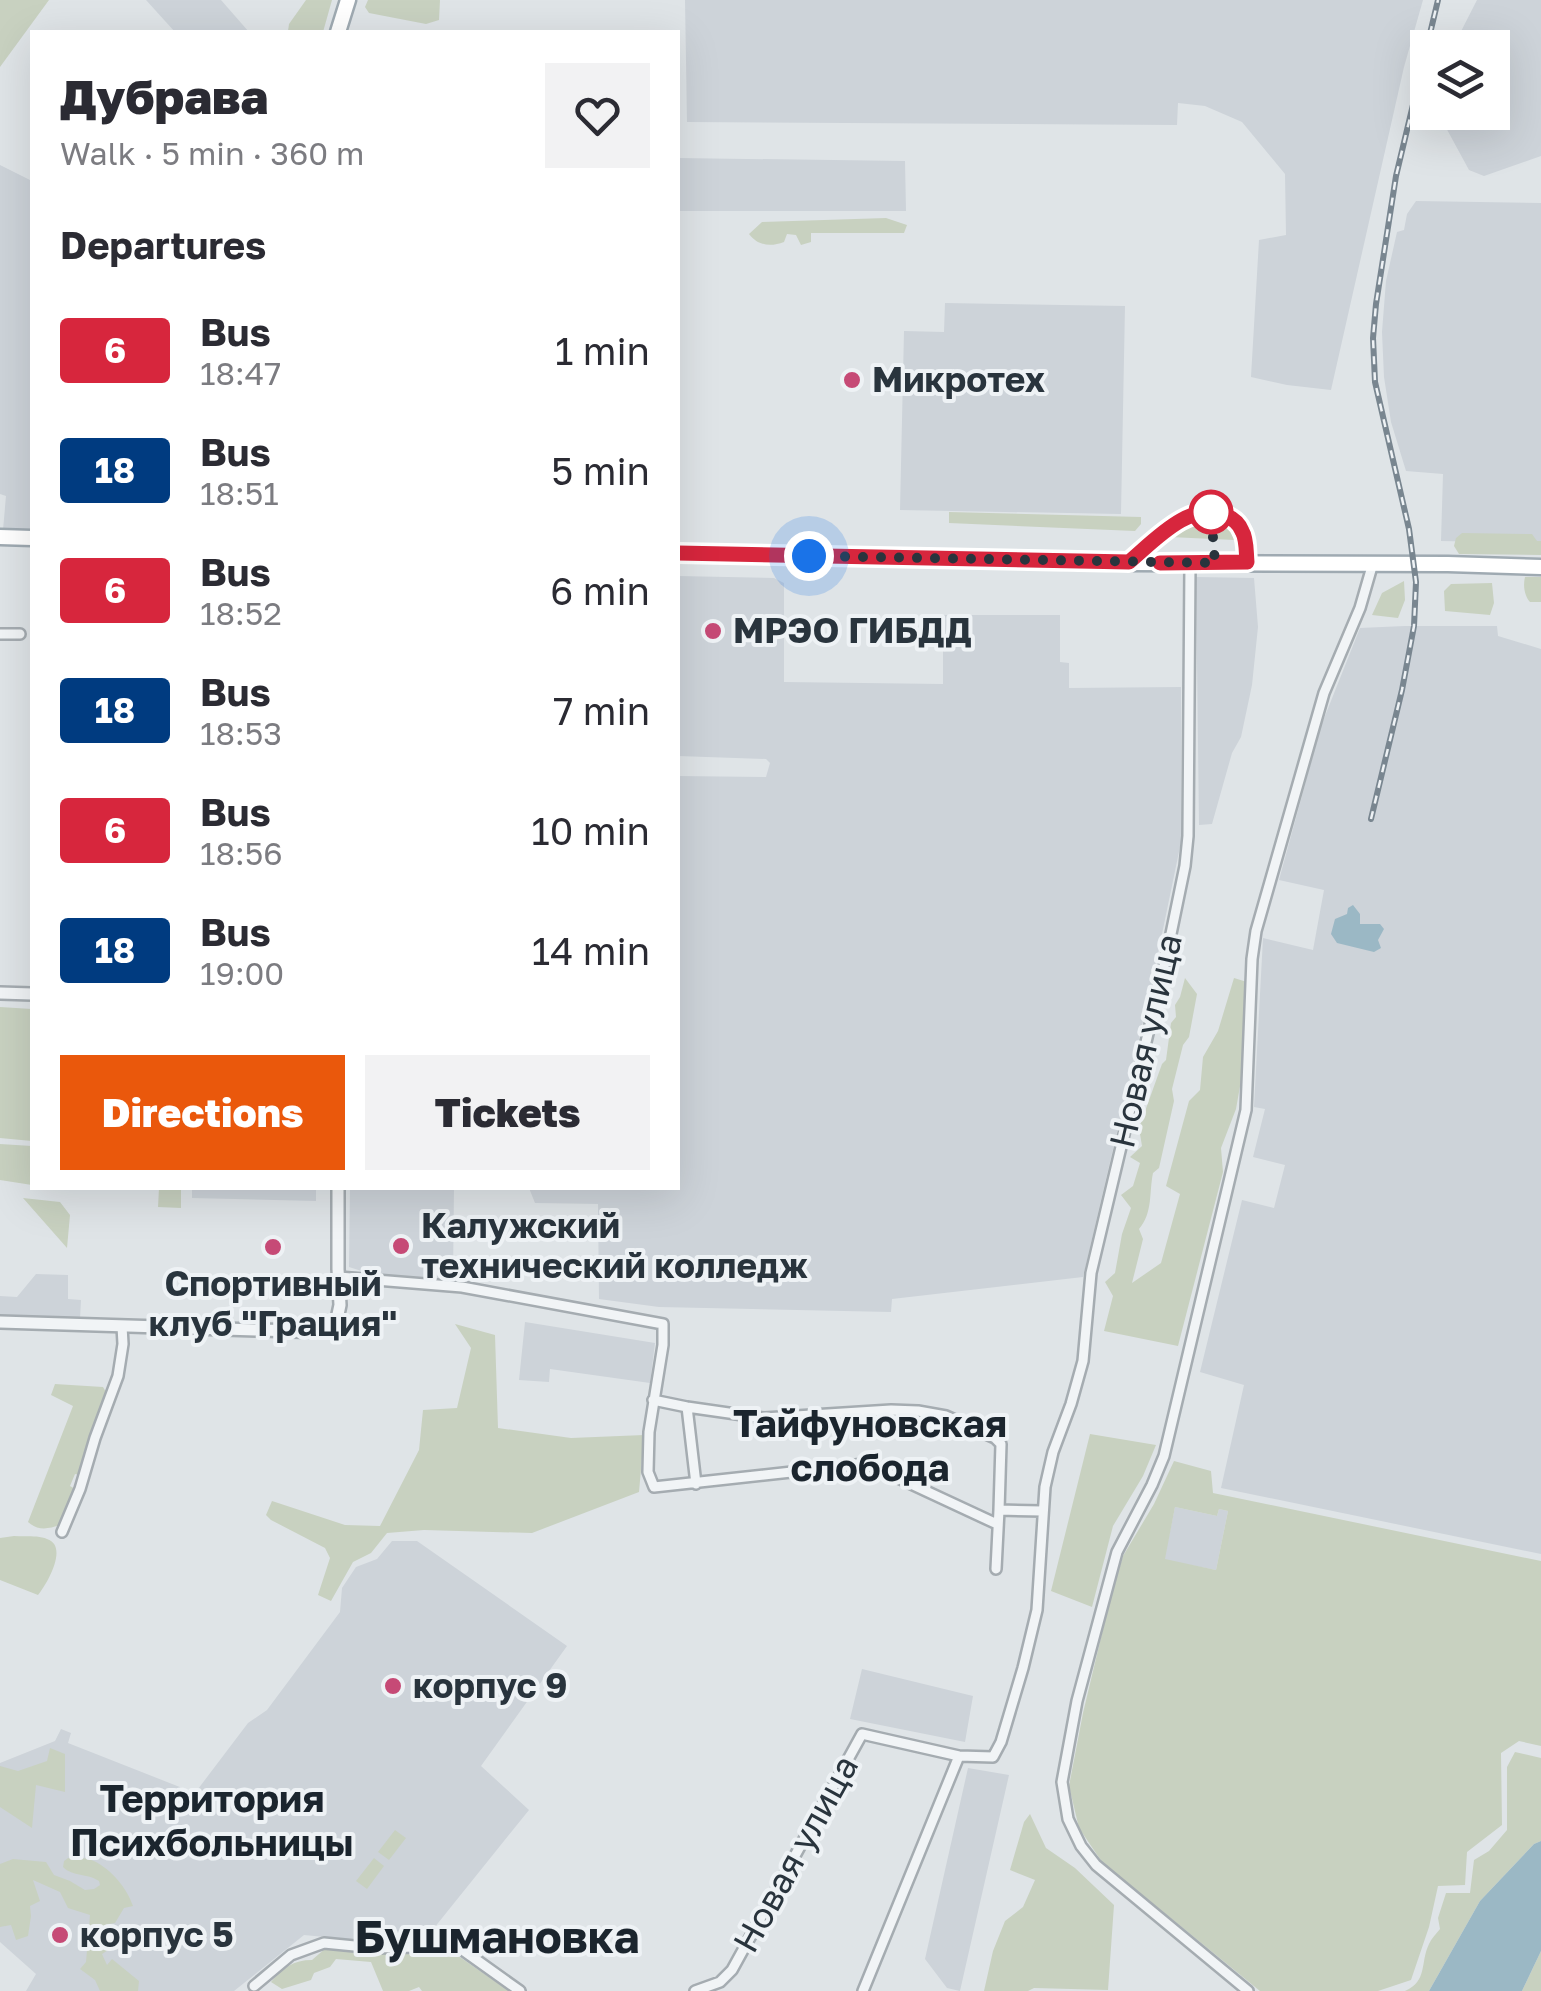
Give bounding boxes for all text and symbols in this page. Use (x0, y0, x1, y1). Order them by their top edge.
map controls (1410, 30, 1510, 130)
button: layers (1410, 30, 1510, 130)
button: heart (545, 63, 650, 168)
text: Дубрава (60, 67, 268, 125)
text: Walk · 5 min · 360 m (60, 134, 364, 172)
text: Departures (60, 222, 266, 267)
text: Bus (200, 309, 271, 354)
text: 1 min (555, 328, 650, 373)
text: 6 (104, 329, 126, 371)
text: 18:47 (200, 354, 281, 392)
place label: Микротех (872, 358, 1045, 400)
marker: Микротех (841, 369, 863, 391)
text: Bus (200, 429, 271, 474)
text: 5 min (551, 448, 650, 493)
text: 18 (95, 449, 135, 491)
text: 18:51 (200, 474, 279, 512)
unlabelled marker (1190, 491, 1232, 533)
your location (784, 531, 834, 581)
text: Bus (200, 549, 271, 594)
text: 6 min (550, 568, 650, 613)
text: 6 (104, 569, 126, 611)
text: 18:52 (200, 594, 282, 632)
place label: МРЭО ГИБДД (733, 609, 972, 651)
marker: МРЭО ГИБДД (702, 620, 724, 642)
text: Bus (200, 669, 271, 714)
text: 7 min (553, 688, 650, 733)
text: 18 (95, 689, 135, 731)
text: 18:53 (200, 714, 282, 752)
text: Bus (200, 789, 271, 834)
text: 10 min (531, 808, 650, 853)
text: 6 (104, 809, 126, 851)
text: 18:56 (200, 834, 283, 872)
text: Bus (200, 909, 271, 954)
text: 14 min (532, 928, 650, 973)
text: 18 (95, 929, 135, 971)
street label: Новая улица (1100, 930, 1190, 1152)
text: 19:00 (200, 954, 284, 992)
button: Directions (60, 1055, 345, 1170)
button: Tickets (365, 1055, 650, 1170)
place label: Калужский технический колледж (421, 1204, 808, 1286)
marker: Калужский технический колледж (390, 1235, 412, 1257)
marker: Спортивный клуб "Грация" (262, 1236, 284, 1258)
place label: Спортивный клуб "Грация" (149, 1262, 397, 1344)
district label: Тайфуновская слобода (733, 1400, 1007, 1489)
place label: корпус 9 (413, 1664, 568, 1706)
marker: корпус 9 (382, 1675, 404, 1697)
street label: Новая улица (724, 1748, 866, 1959)
district label: Территория Психбольницы (70, 1775, 354, 1864)
district label: Бушмановка (354, 1909, 640, 1963)
place label: корпус 5 (80, 1913, 234, 1955)
marker: корпус 5 (49, 1924, 71, 1946)

